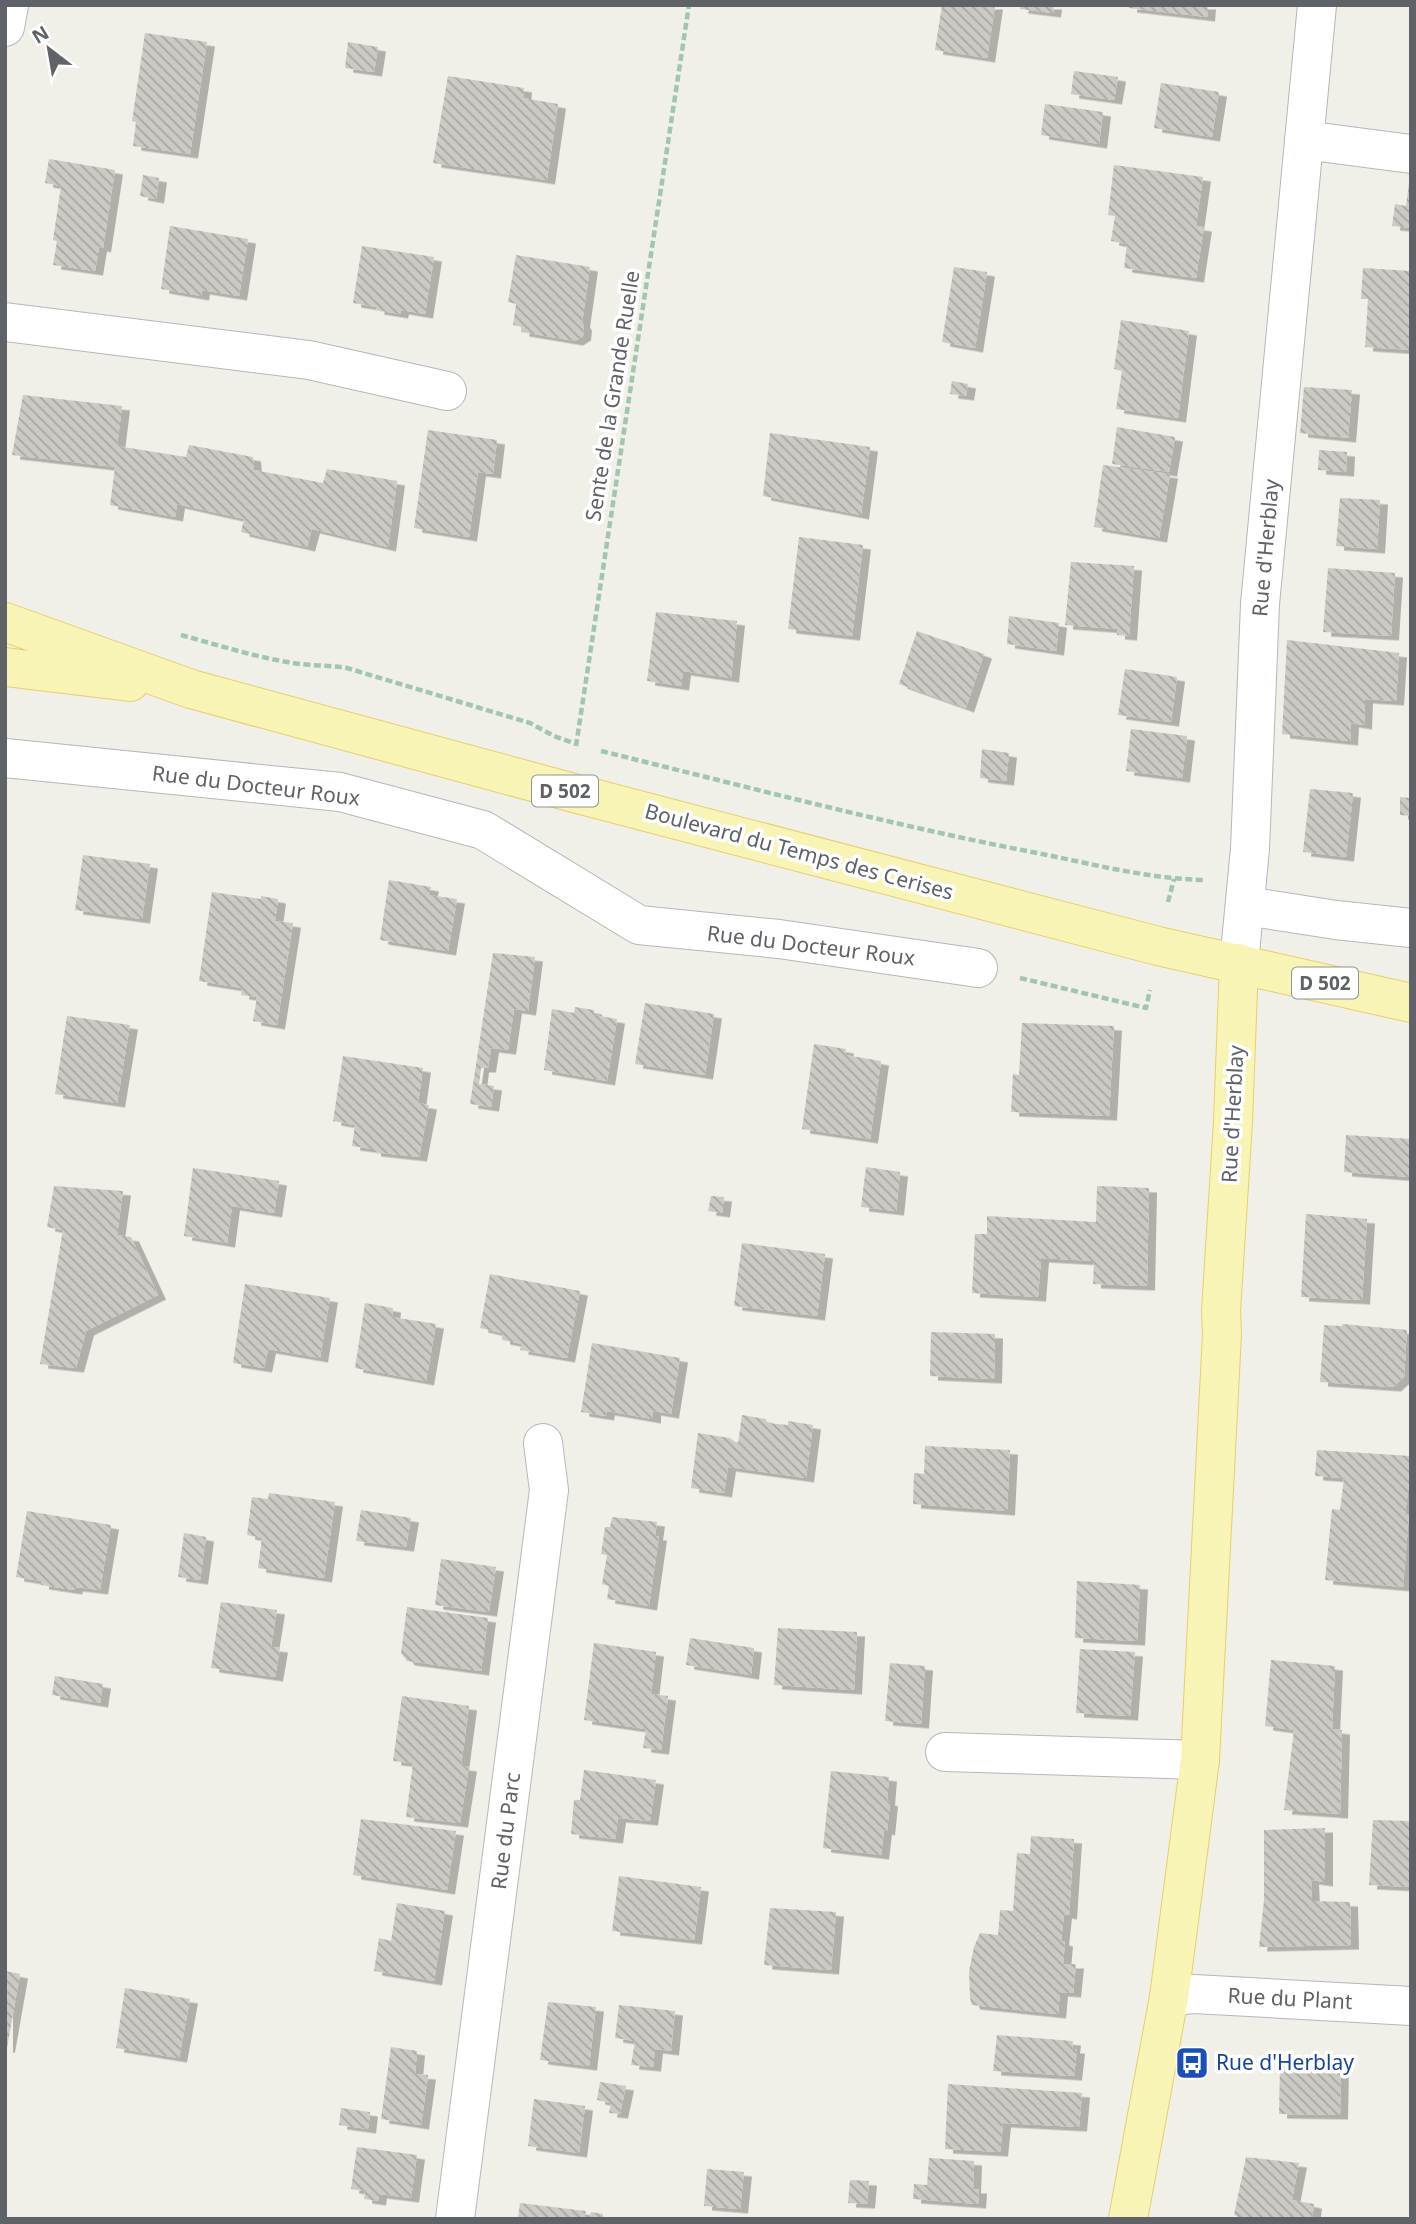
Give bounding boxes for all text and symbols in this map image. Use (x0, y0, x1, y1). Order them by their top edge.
north arrow (14, 14, 84, 84)
text: N (27, 19, 54, 50)
street label: Sente de la Grande Ruelle (578, 269, 646, 523)
street label: Rue d'Herblay (1245, 478, 1285, 618)
street label: Rue du Docteur Roux (151, 758, 362, 812)
road number: D 502 (532, 776, 598, 806)
street label: Boulevard du Temps des Cerises (642, 796, 957, 906)
street label: Rue du Docteur Roux (706, 918, 917, 972)
road number: D 502 (1292, 967, 1358, 998)
street label: Rue d'Herblay (1214, 1044, 1250, 1184)
street label: Rue du Parc (484, 1771, 526, 1891)
street label: Rue du Plant (1227, 1981, 1354, 2015)
bus stop icon: Rue d'Herblay (1173, 2044, 1211, 2082)
place label: Rue d'Herblay (1216, 2048, 1354, 2076)

